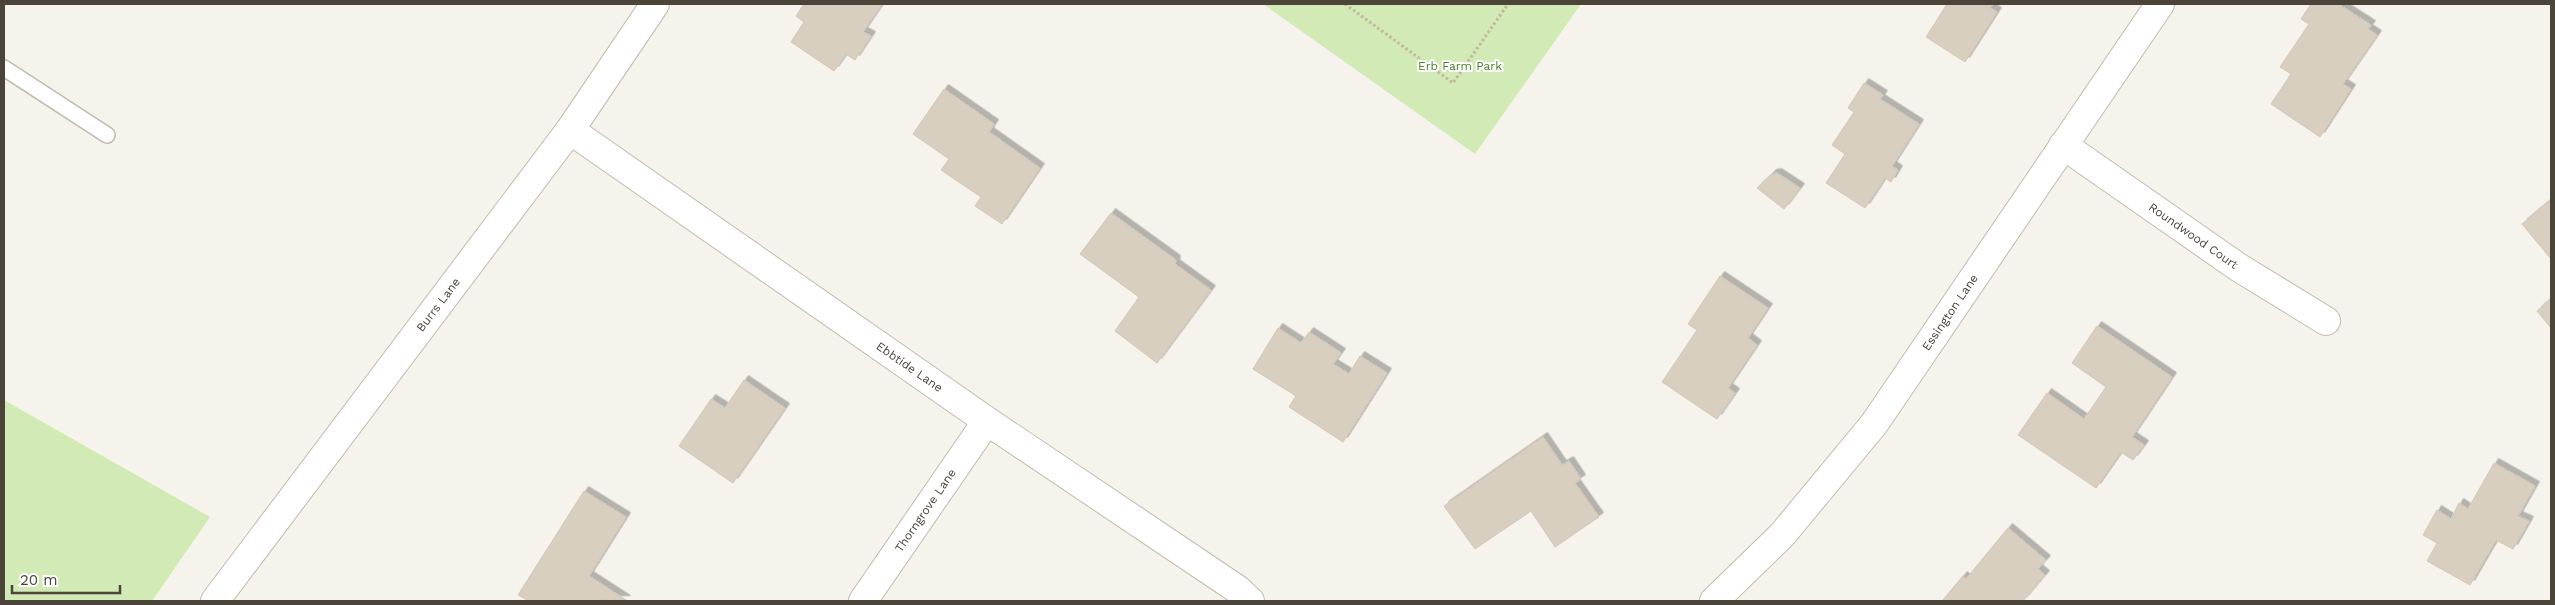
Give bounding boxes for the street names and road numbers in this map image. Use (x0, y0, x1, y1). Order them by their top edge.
street label: Roundwood Court (2146, 200, 2241, 272)
street label: Essington Lane (1919, 271, 1981, 353)
street label: Burrs Lane (414, 275, 463, 334)
street label: Ebbtide Lane (874, 339, 945, 395)
street label: Thorngrove Lane (892, 466, 959, 555)

